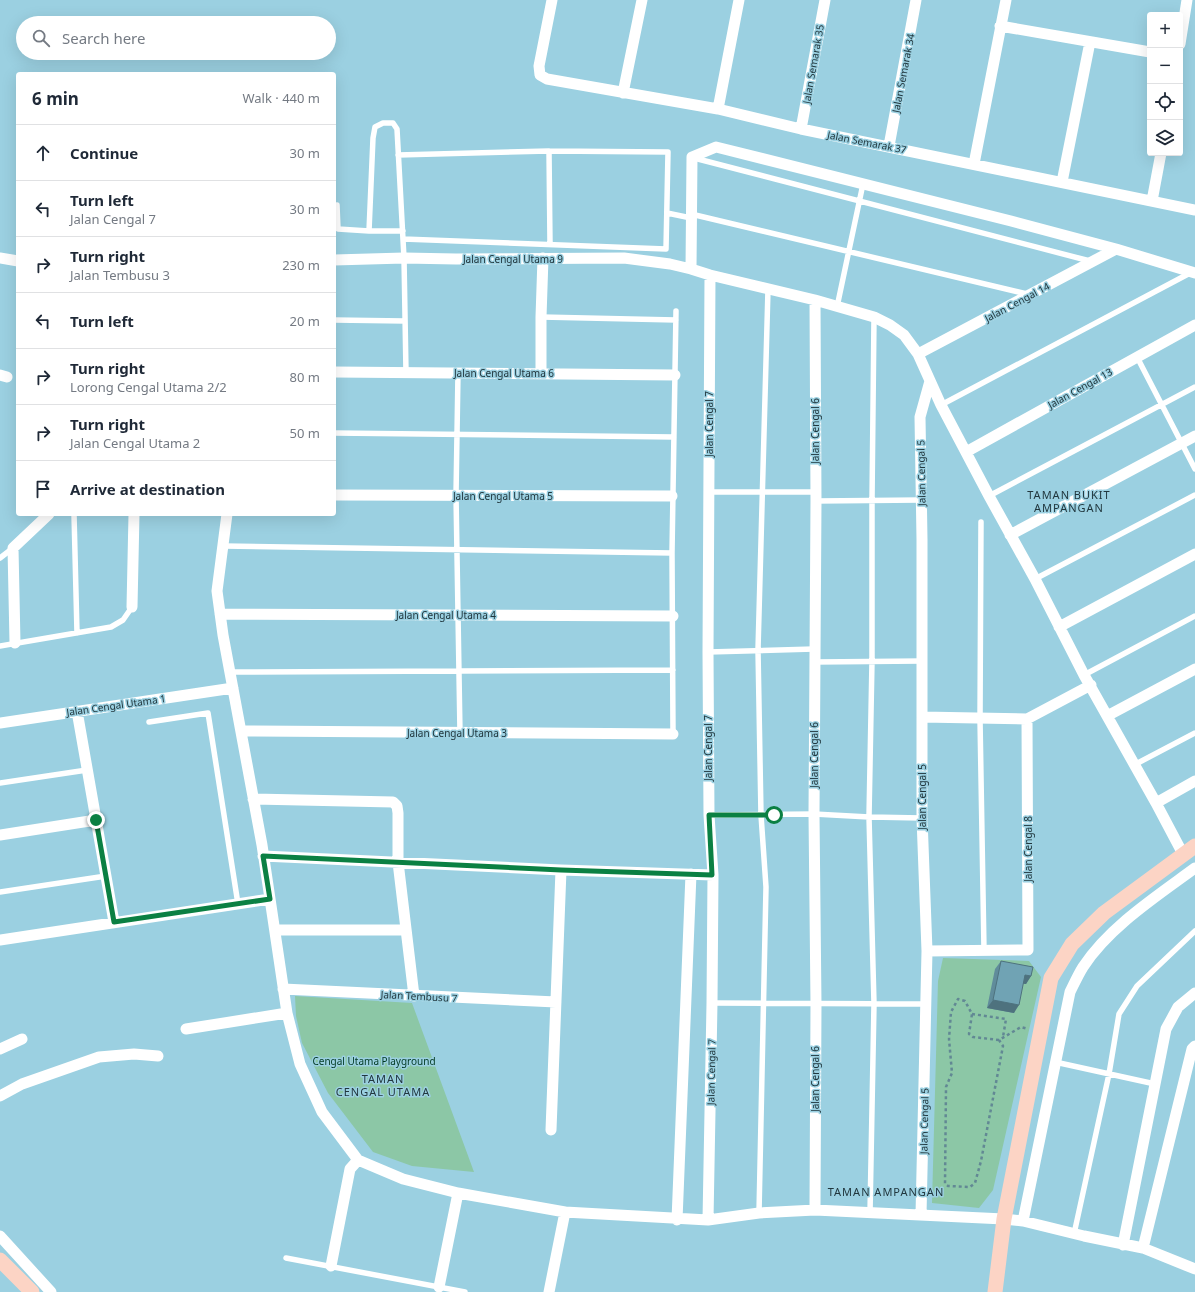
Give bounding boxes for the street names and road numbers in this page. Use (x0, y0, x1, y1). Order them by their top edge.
street label: Jalan Semarak 35 (799, 23, 827, 106)
street label: Jalan Semarak 34 (888, 32, 918, 115)
street label: Jalan Semarak 37 (825, 127, 908, 157)
street label: Jalan Cengal Utama 9 (462, 252, 563, 266)
street label: Jalan Cengal 14 (981, 279, 1052, 326)
street label: Jalan Cengal 13 (1044, 364, 1115, 412)
street label: Jalan Cengal Utama 6 (453, 366, 554, 380)
street label: Jalan Cengal 7 (702, 391, 716, 458)
street label: Jalan Cengal 6 (808, 398, 822, 465)
street label: Jalan Cengal 5 (913, 440, 929, 507)
street label: Jalan Cengal Utama 5 (452, 489, 553, 503)
street label: Jalan Cengal Utama 4 (395, 608, 496, 622)
street label: Jalan Cengal Utama 1 (64, 691, 167, 719)
street label: Jalan Cengal 7 (701, 715, 715, 782)
street label: Jalan Cengal 6 (807, 722, 821, 789)
street label: Jalan Cengal Utama 3 (406, 726, 507, 740)
street label: Jalan Cengal 5 (915, 764, 929, 831)
street label: Jalan Cengal 8 (1021, 816, 1035, 883)
street label: Jalan Tembusu 7 (379, 987, 458, 1005)
street label: Jalan Cengal 7 (703, 1039, 719, 1106)
street label: Jalan Cengal 6 (808, 1046, 822, 1113)
street label: Jalan Cengal 5 (916, 1088, 932, 1155)

